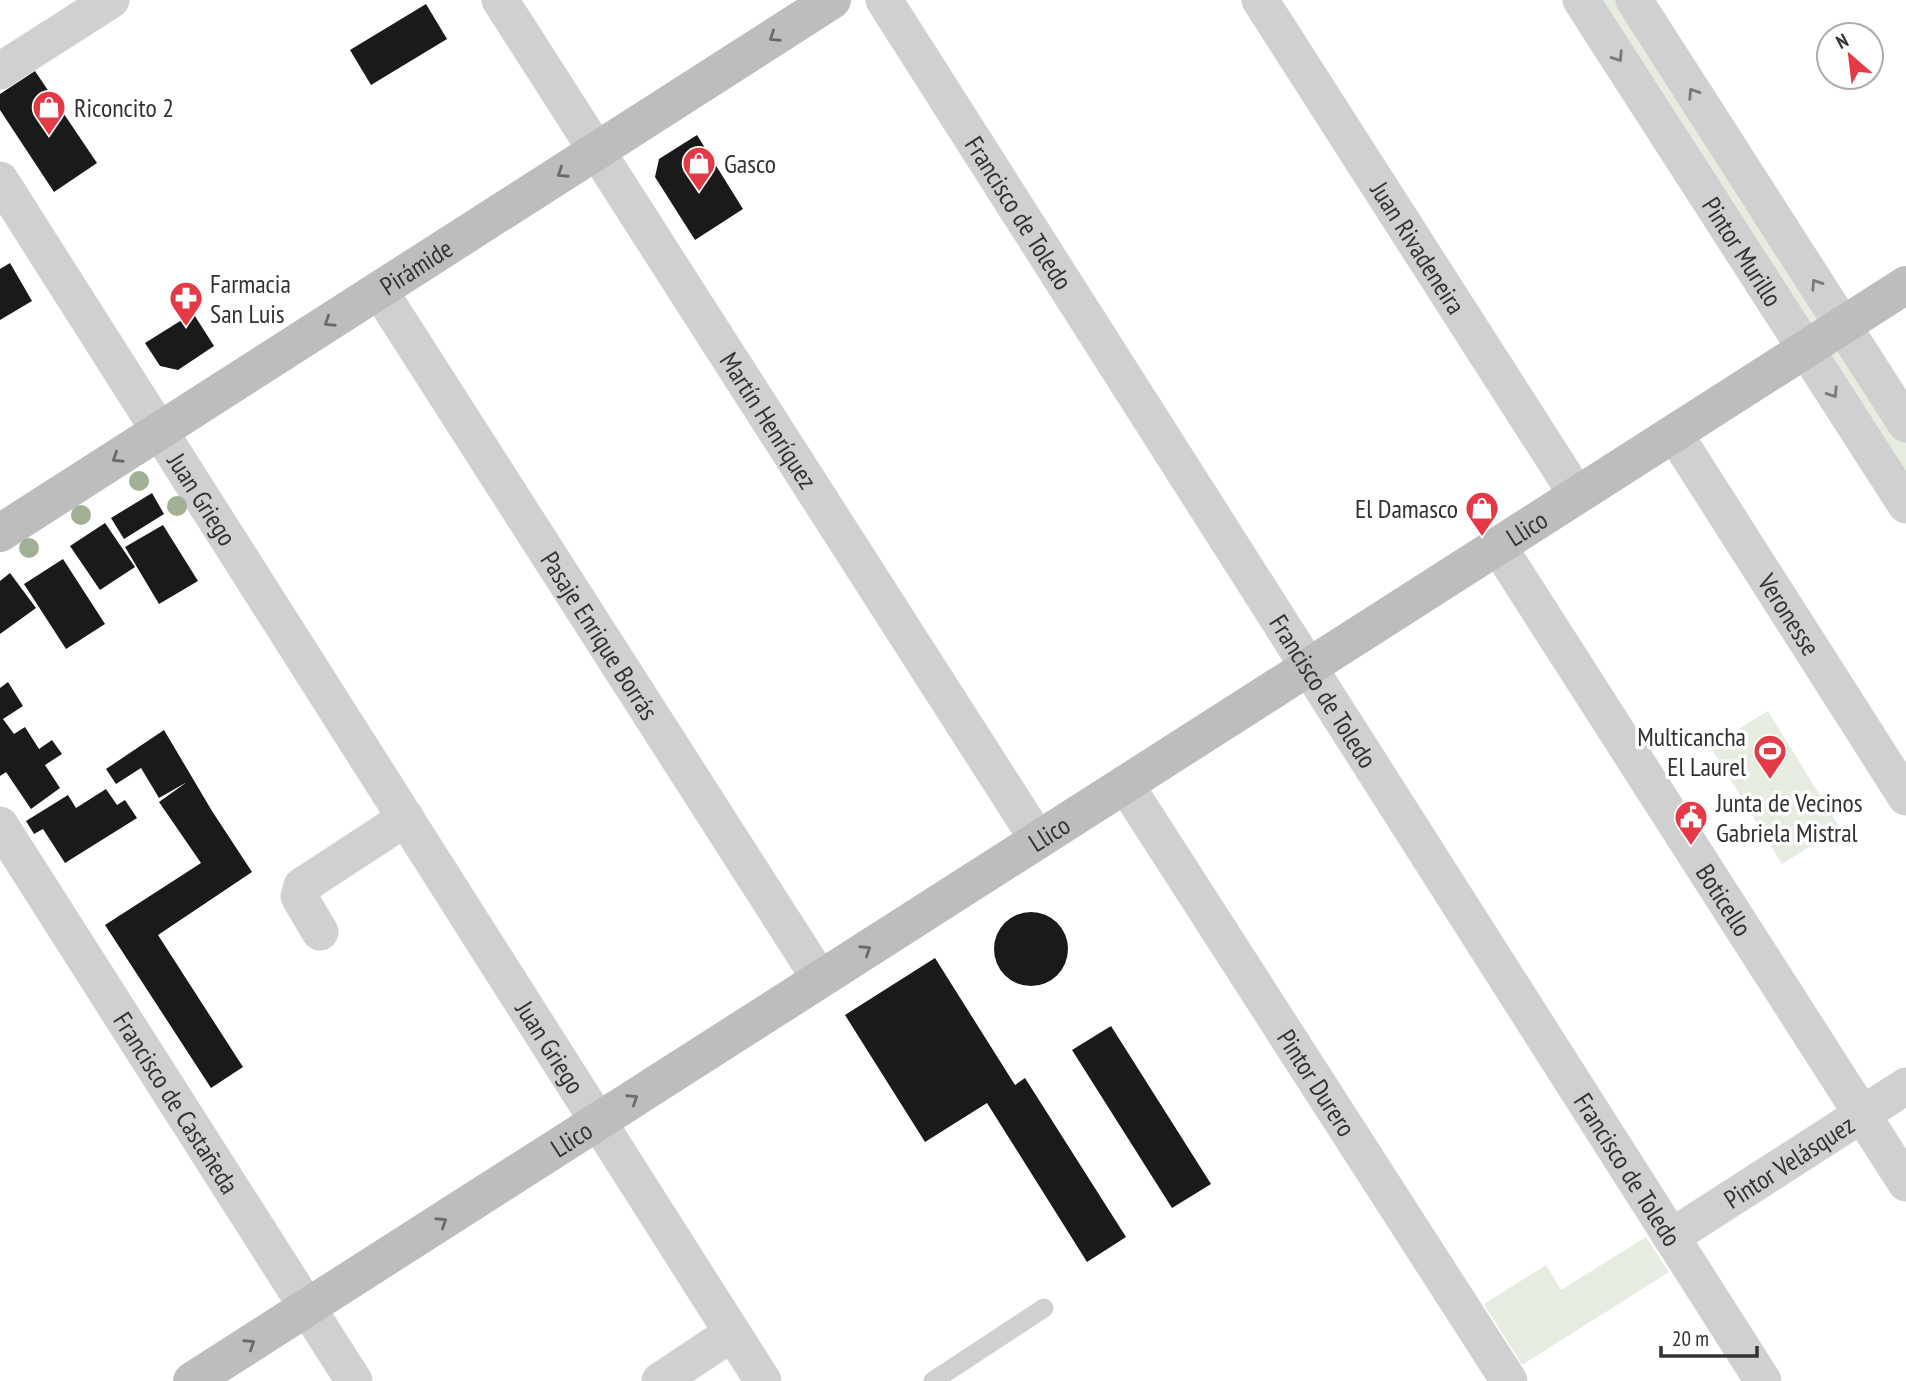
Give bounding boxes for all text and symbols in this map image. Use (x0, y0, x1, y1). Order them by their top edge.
north arrow (1815, 21, 1885, 91)
one-way arrow (769, 28, 782, 41)
text: N (1832, 28, 1852, 54)
one-way arrow (1609, 50, 1622, 63)
shop icon: Riconcito 2 (30, 88, 68, 137)
one-way arrow (1689, 88, 1702, 101)
place label: Riconcito 2 (74, 91, 174, 124)
street label: Francisco de Toledo (958, 130, 1080, 295)
shop icon: Gasco (680, 144, 718, 193)
place label: Gasco (724, 147, 776, 180)
one-way arrow (557, 164, 570, 177)
street label: Juan Rivadeneira (1363, 174, 1473, 320)
street label: Pintor Murillo (1695, 191, 1790, 312)
street label: Pirámide (374, 231, 458, 302)
place label: Farmacia San Luis (210, 267, 291, 330)
pharmacy icon: Farmacia San Luis (167, 279, 205, 328)
one-way arrow (1812, 279, 1825, 292)
one-way arrow (324, 313, 337, 326)
street label: Martín Henríquez (713, 346, 825, 495)
one-way arrow (1825, 385, 1838, 398)
street label: Juan Griego (160, 446, 244, 552)
one-way arrow (111, 449, 124, 462)
shop icon: El Damasco (1463, 489, 1501, 538)
place label: El Damasco (1355, 492, 1458, 525)
street label: Llico (1500, 502, 1553, 553)
street label: Pasaje Enrique Borrás (534, 545, 666, 726)
street label: Veronesse (1751, 566, 1828, 661)
street label: Francisco de Toledo (1263, 608, 1385, 774)
place label: Multicancha El Laurel (1637, 720, 1746, 783)
sports icon: Multicancha El Laurel (1751, 732, 1789, 781)
place label: Junta de Vecinos Gabriela Mistral (1715, 786, 1863, 849)
public building icon: Junta de Vecinos Gabriela Mistral (1672, 798, 1710, 847)
street label: Llico (1022, 808, 1076, 858)
street label: Boticello (1689, 857, 1760, 942)
one-way arrow (859, 946, 872, 959)
street label: Juan Griego (509, 993, 592, 1099)
street label: Francisco de Castañeda (107, 1006, 247, 1199)
street label: Pintor Durero (1270, 1023, 1364, 1142)
street label: Francisco de Toledo (1567, 1086, 1689, 1252)
one-way arrow (626, 1094, 639, 1107)
street label: Pintor Velásquez (1718, 1107, 1860, 1215)
street label: Llico (544, 1113, 598, 1164)
one-way arrow (434, 1217, 447, 1230)
scale bar (1661, 1314, 1757, 1358)
text: 20 m (1672, 1325, 1709, 1352)
one-way arrow (242, 1340, 255, 1353)

